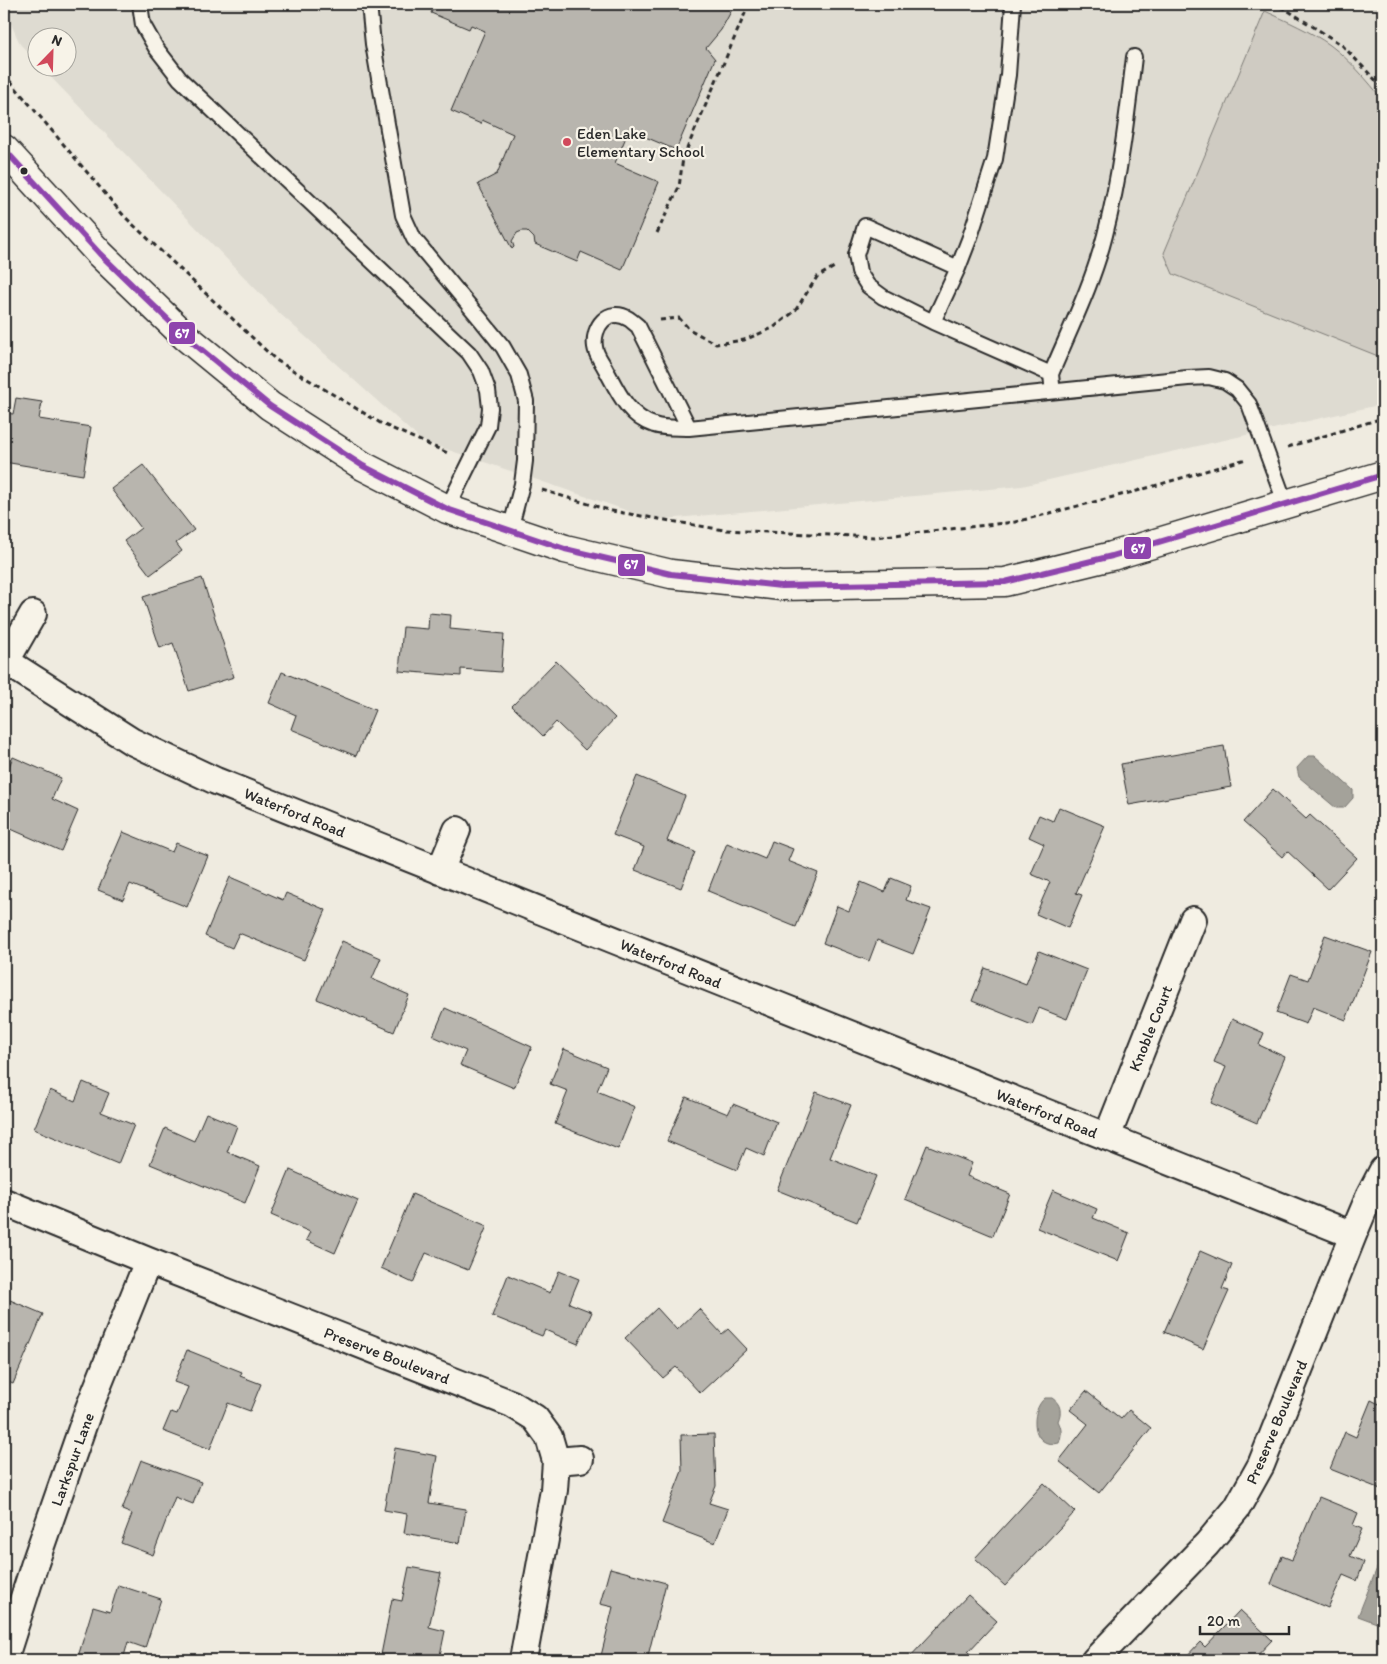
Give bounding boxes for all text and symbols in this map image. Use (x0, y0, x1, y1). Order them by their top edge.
north arrow (28, 28, 78, 78)
text: N (49, 31, 65, 50)
place label: Eden Lake Elementary School (577, 124, 705, 161)
marker: Eden Lake Elementary School (561, 136, 573, 148)
unlabelled marker (19, 166, 29, 176)
line badge: 67 (168, 321, 196, 345)
text: 67 (175, 325, 189, 342)
line badge: 67 (1123, 536, 1152, 560)
text: 67 (1131, 540, 1145, 557)
line badge: 67 (617, 553, 646, 577)
text: 67 (624, 556, 638, 573)
street label: Waterford Road (241, 783, 349, 842)
street label: Waterford Road (617, 934, 725, 993)
street label: Knoble Court (1125, 982, 1176, 1074)
street label: Waterford Road (993, 1084, 1101, 1143)
street label: Preserve Boulevard (321, 1323, 453, 1388)
street label: Preserve Boulevard (1242, 1357, 1311, 1487)
street label: Larkspur Lane (47, 1410, 98, 1508)
scale bar (1200, 1604, 1288, 1636)
text: 20 m (1207, 1612, 1241, 1630)

